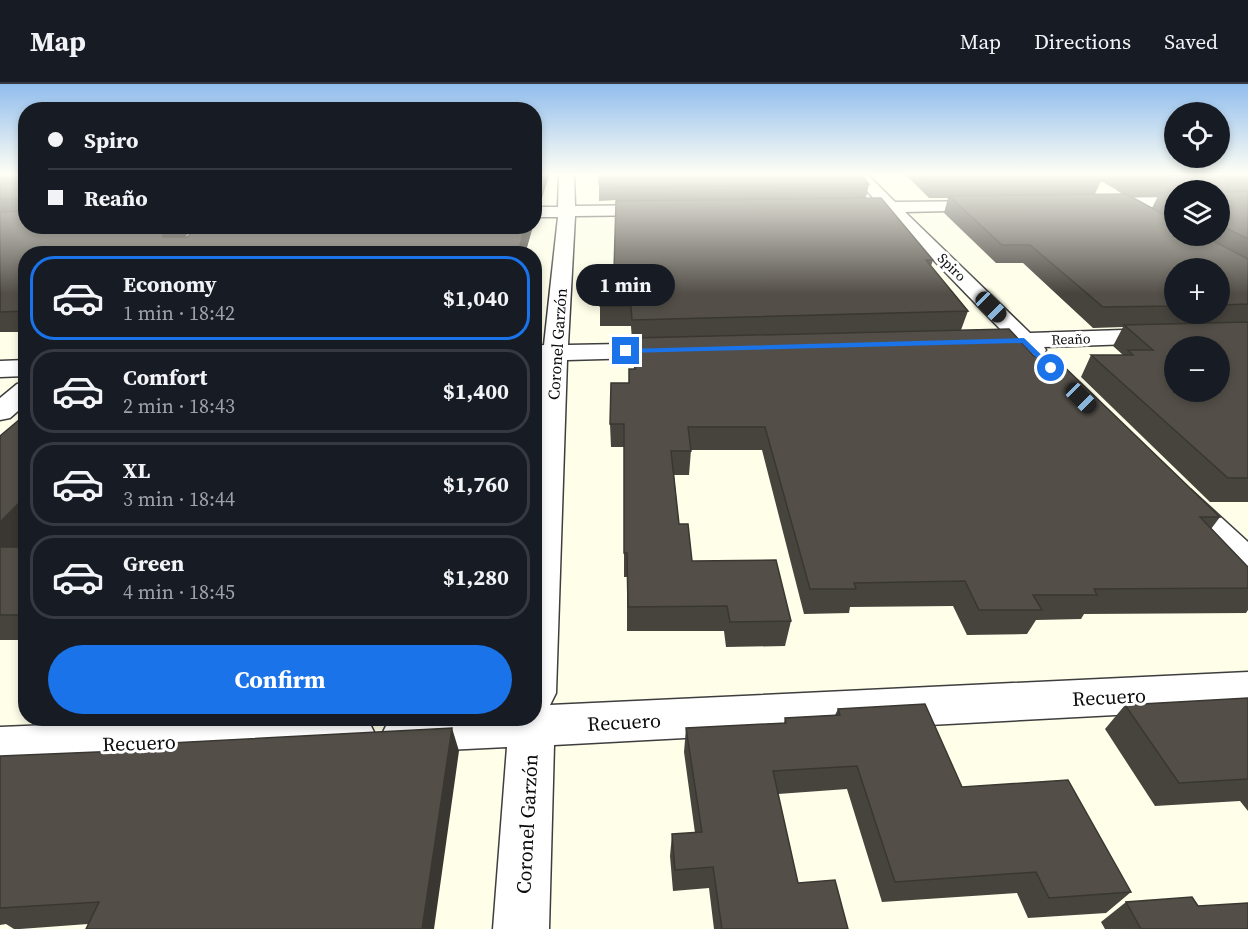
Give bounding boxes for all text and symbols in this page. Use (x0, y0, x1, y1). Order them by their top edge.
text: Map (30, 22, 86, 60)
text: Map (960, 27, 1001, 56)
text: Directions (1034, 27, 1131, 56)
text: Saved (1164, 27, 1218, 56)
map controls (1164, 102, 1230, 402)
button: locate (1164, 102, 1230, 168)
text: Spiro (84, 125, 138, 155)
button: layers (1164, 180, 1230, 246)
text: Reaño (84, 183, 148, 213)
street label: Spiro (933, 248, 971, 286)
button: + (1164, 258, 1230, 324)
callout: 1 min (576, 264, 676, 306)
text: Economy (123, 269, 217, 299)
icon: car (51, 271, 105, 325)
text: 1 min (600, 271, 651, 299)
text: $1,040 (443, 283, 509, 313)
street label: Coronel Garzón (542, 287, 572, 401)
car (972, 288, 1010, 326)
text: 1 min · 18:42 (123, 299, 235, 327)
street label: Reaño (1051, 328, 1091, 350)
button: − (1164, 336, 1230, 402)
route end (612, 337, 639, 364)
route start (1037, 354, 1064, 381)
text: Comfort (123, 362, 207, 392)
icon: car (51, 364, 105, 418)
text: $1,400 (443, 376, 509, 406)
car (1062, 379, 1100, 417)
text: 2 min · 18:43 (123, 392, 235, 420)
text: XL (123, 455, 150, 485)
icon: car (51, 457, 105, 511)
text: $1,760 (443, 469, 509, 499)
text: 3 min · 18:44 (123, 485, 235, 513)
text: Green (123, 548, 184, 578)
icon: car (51, 550, 105, 604)
text: $1,280 (443, 562, 509, 592)
text: 4 min · 18:45 (123, 578, 235, 606)
button: Confirm (48, 645, 512, 714)
street label: Recuero (1071, 681, 1147, 713)
street label: Recuero (586, 706, 662, 738)
street label: Recuero (102, 728, 176, 758)
street label: Coronel Garzón (509, 753, 545, 895)

